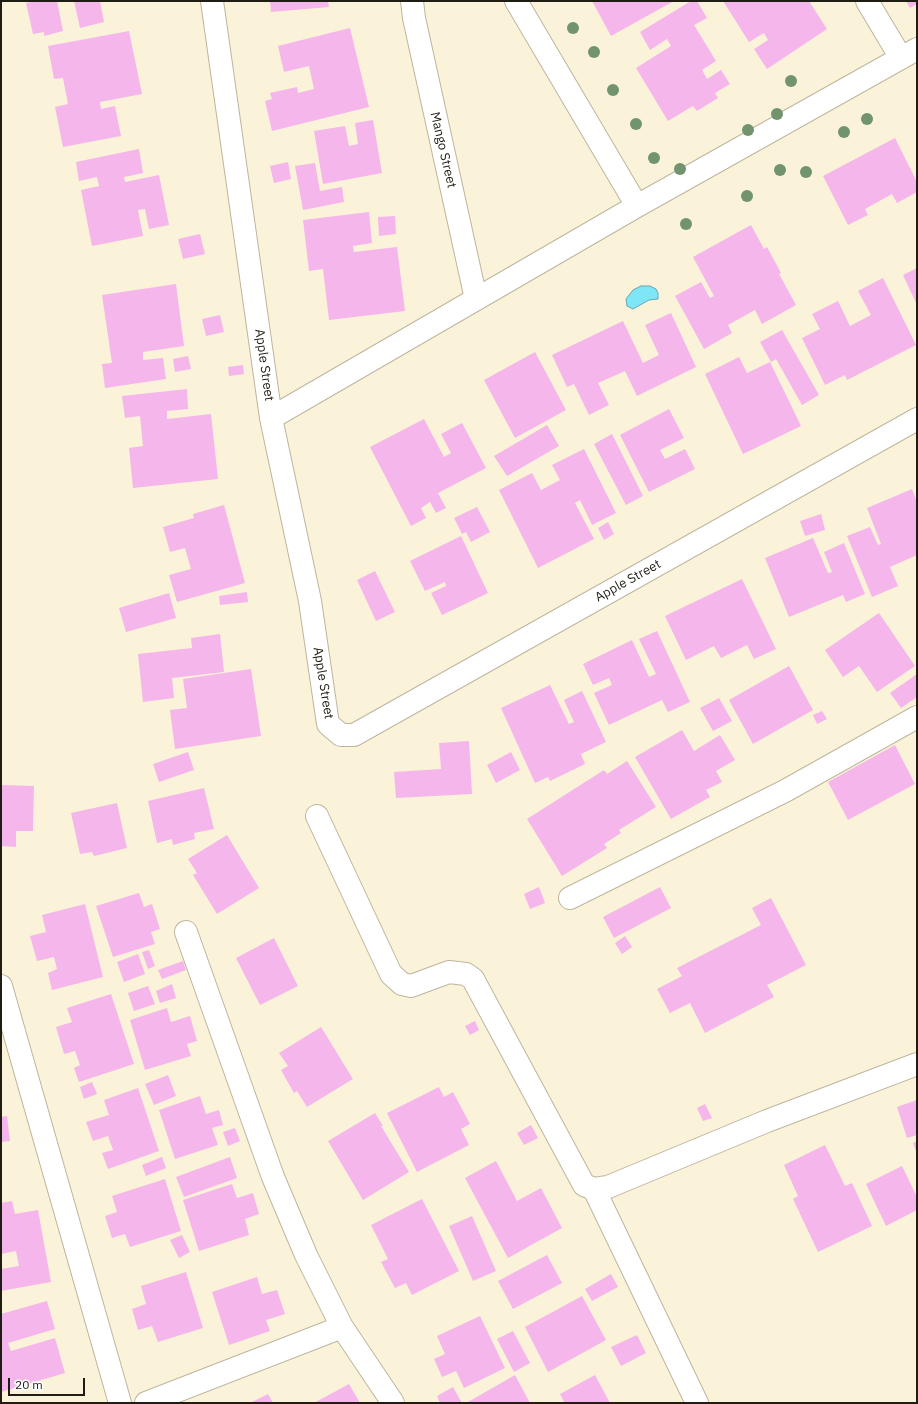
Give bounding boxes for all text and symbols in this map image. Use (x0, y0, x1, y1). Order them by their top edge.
street label: Mango Street (427, 110, 459, 190)
street label: Apple Street (251, 328, 277, 402)
street label: Apple Street (592, 557, 664, 605)
street label: Apple Street (310, 646, 336, 720)
scale bar (10, 1370, 87, 1396)
text: 20 m (15, 1377, 43, 1392)

